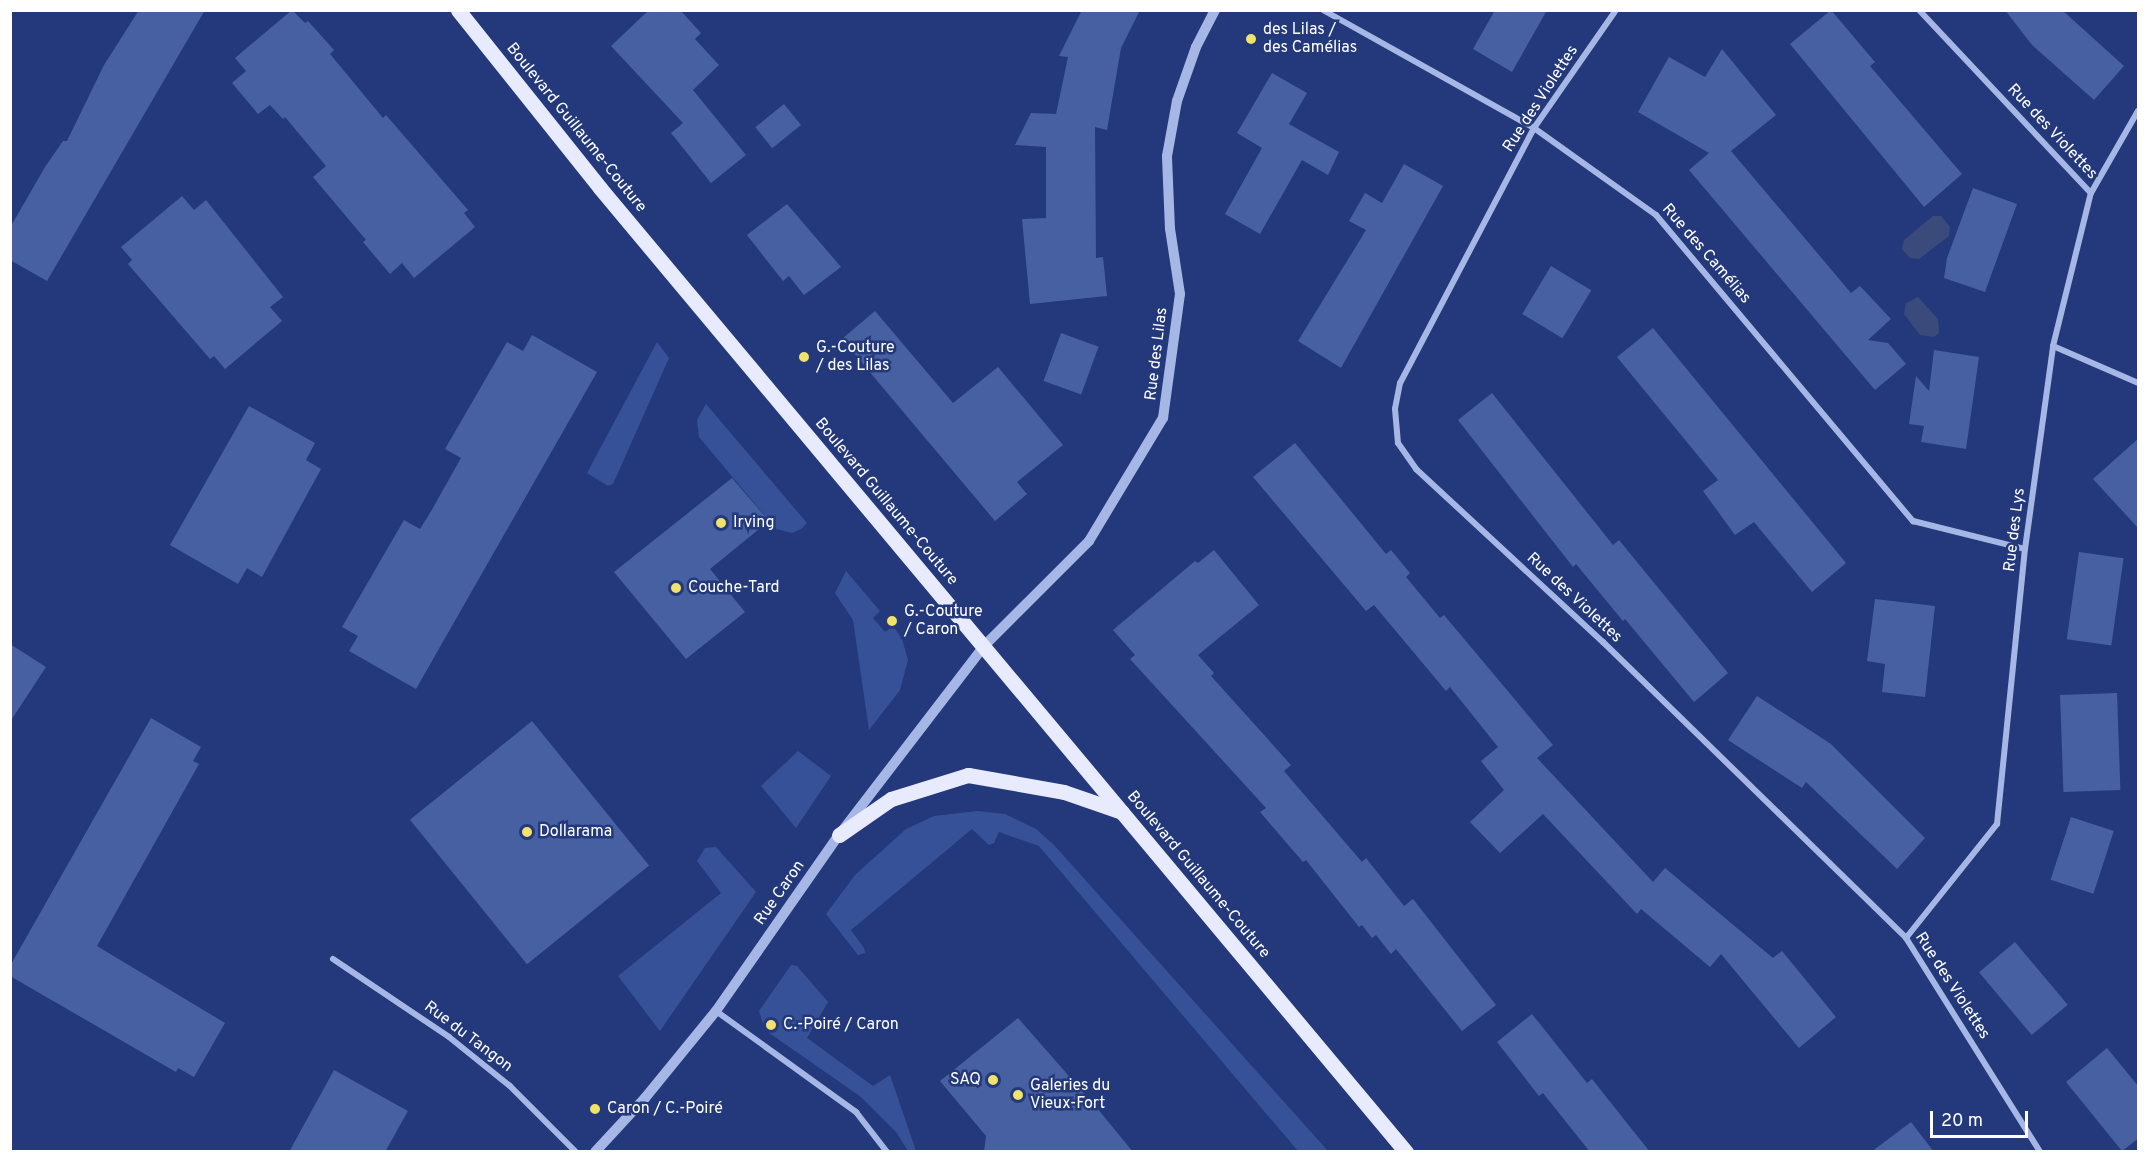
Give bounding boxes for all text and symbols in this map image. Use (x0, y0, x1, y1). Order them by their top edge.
place label: des Lilas / des Camélias (1263, 20, 1357, 58)
marker: des Lilas / des Camélias (1244, 32, 1258, 46)
street label: Boulevard Guillaume-Couture (502, 39, 650, 217)
street label: Rue des Violettes (1499, 42, 1583, 156)
street label: Rue des Violettes (2003, 80, 2101, 184)
street label: Rue des Camélias (1657, 200, 1755, 308)
street label: Rue des Lilas (1142, 306, 1172, 402)
place label: G.-Couture / des Lilas (816, 338, 895, 376)
marker: G.-Couture / des Lilas (797, 350, 811, 364)
street label: Boulevard Guillaume-Couture (810, 414, 962, 590)
street label: Rue des Lys (2000, 487, 2030, 573)
place label: Irving (733, 513, 774, 533)
marker: Irving (714, 516, 728, 530)
street label: Rue des Violettes (1522, 549, 1626, 647)
place label: Couche-Tard (688, 578, 780, 598)
marker: Couche-Tard (669, 581, 683, 595)
place label: G.-Couture / Caron (904, 602, 983, 640)
marker: G.-Couture / Caron (885, 614, 899, 628)
street label: Boulevard Guillaume-Couture (1122, 787, 1274, 963)
place label: Dollarama (539, 822, 612, 842)
marker: Dollarama (520, 825, 534, 839)
street label: Rue Caron (751, 857, 809, 929)
street label: Rue des Violettes (1910, 929, 1994, 1043)
street label: Rue du Tangon (420, 997, 516, 1077)
place label: C.-Poiré / Caron (783, 1015, 899, 1035)
marker: C.-Poiré / Caron (764, 1018, 778, 1032)
place label: SAQ (950, 1070, 981, 1090)
marker: SAQ (986, 1073, 1000, 1087)
place label: Galeries du Vieux-Fort (1030, 1076, 1110, 1114)
marker: Galeries du Vieux-Fort (1011, 1088, 1025, 1102)
place label: Caron / C.-Poiré (607, 1099, 723, 1119)
scale bar (1933, 1099, 2030, 1137)
marker: Caron / C.-Poiré (588, 1102, 602, 1116)
text: 20 m (1941, 1110, 1983, 1133)

